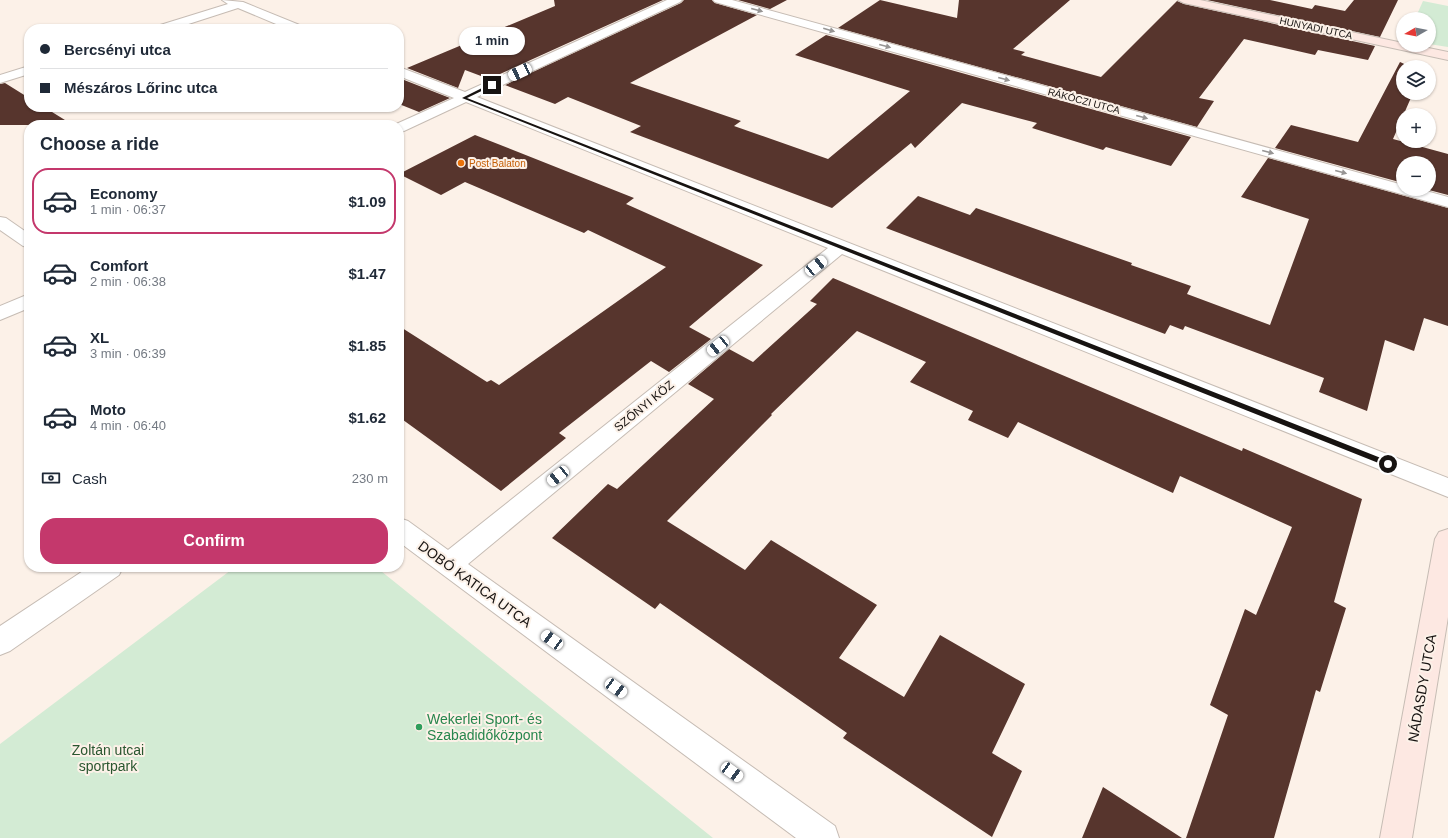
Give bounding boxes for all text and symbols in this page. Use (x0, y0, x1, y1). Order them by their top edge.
one-way arrow (751, 8, 763, 14)
north arrow (1396, 12, 1436, 52)
map controls (1396, 12, 1436, 196)
street label: HUNYADI UTCA (1279, 15, 1354, 41)
callout: 1 min (459, 27, 525, 55)
one-way arrow (823, 28, 835, 34)
text: 1 min (475, 33, 509, 48)
text: Bercsényi utca (64, 41, 171, 58)
one-way arrow (879, 43, 891, 49)
button: layers (1396, 60, 1436, 100)
car (507, 61, 533, 83)
route end (483, 76, 501, 94)
one-way arrow (998, 76, 1010, 82)
text: Mészáros Lőrinc utca (64, 79, 217, 96)
street label: RÁKÓCZI UTCA (1047, 85, 1122, 116)
button: + (1396, 108, 1436, 148)
one-way arrow (1137, 114, 1149, 120)
text: Choose a ride (40, 134, 159, 154)
one-way arrow (1262, 149, 1274, 155)
button: − (1396, 156, 1436, 196)
marker: Post Balaton (456, 158, 466, 168)
place label: Post Balaton (469, 158, 526, 169)
one-way arrow (1335, 169, 1347, 175)
icon: car (42, 183, 78, 219)
text: Economy (90, 185, 158, 202)
text: $1.09 (348, 193, 386, 210)
text: 1 min · 06:37 (90, 202, 166, 217)
car (803, 254, 829, 278)
icon: car (42, 255, 78, 291)
text: Comfort (90, 257, 148, 274)
text: $1.47 (348, 265, 386, 282)
text: 2 min · 06:38 (90, 274, 166, 289)
icon: car (42, 327, 78, 363)
text: XL (90, 329, 109, 346)
car (705, 334, 731, 358)
text: $1.85 (348, 337, 386, 354)
text: 3 min · 06:39 (90, 346, 166, 361)
street label: SZŐNYI KÖZ (611, 377, 677, 434)
icon: car (42, 399, 78, 435)
text: Moto (90, 401, 126, 418)
text: $1.62 (348, 409, 386, 426)
text: 4 min · 06:40 (90, 418, 166, 433)
route start (1379, 455, 1397, 473)
car (545, 464, 571, 488)
icon: cash (40, 467, 62, 489)
text: Cash (72, 470, 107, 487)
text: 230 m (352, 471, 388, 486)
button: Confirm (40, 518, 388, 564)
street label: DOBÓ KATICA UTCA (415, 538, 535, 631)
car (539, 628, 565, 652)
street label: NÁDASDY UTCA (1405, 632, 1439, 743)
car (603, 676, 629, 700)
place label: Wekerlei Sport- és Szabadidőközpont (427, 711, 542, 743)
marker: Wekerlei Sport- és Szabadidőközpont (414, 722, 424, 732)
park label: Zoltán utcai sportpark (72, 742, 144, 774)
car (719, 760, 745, 784)

